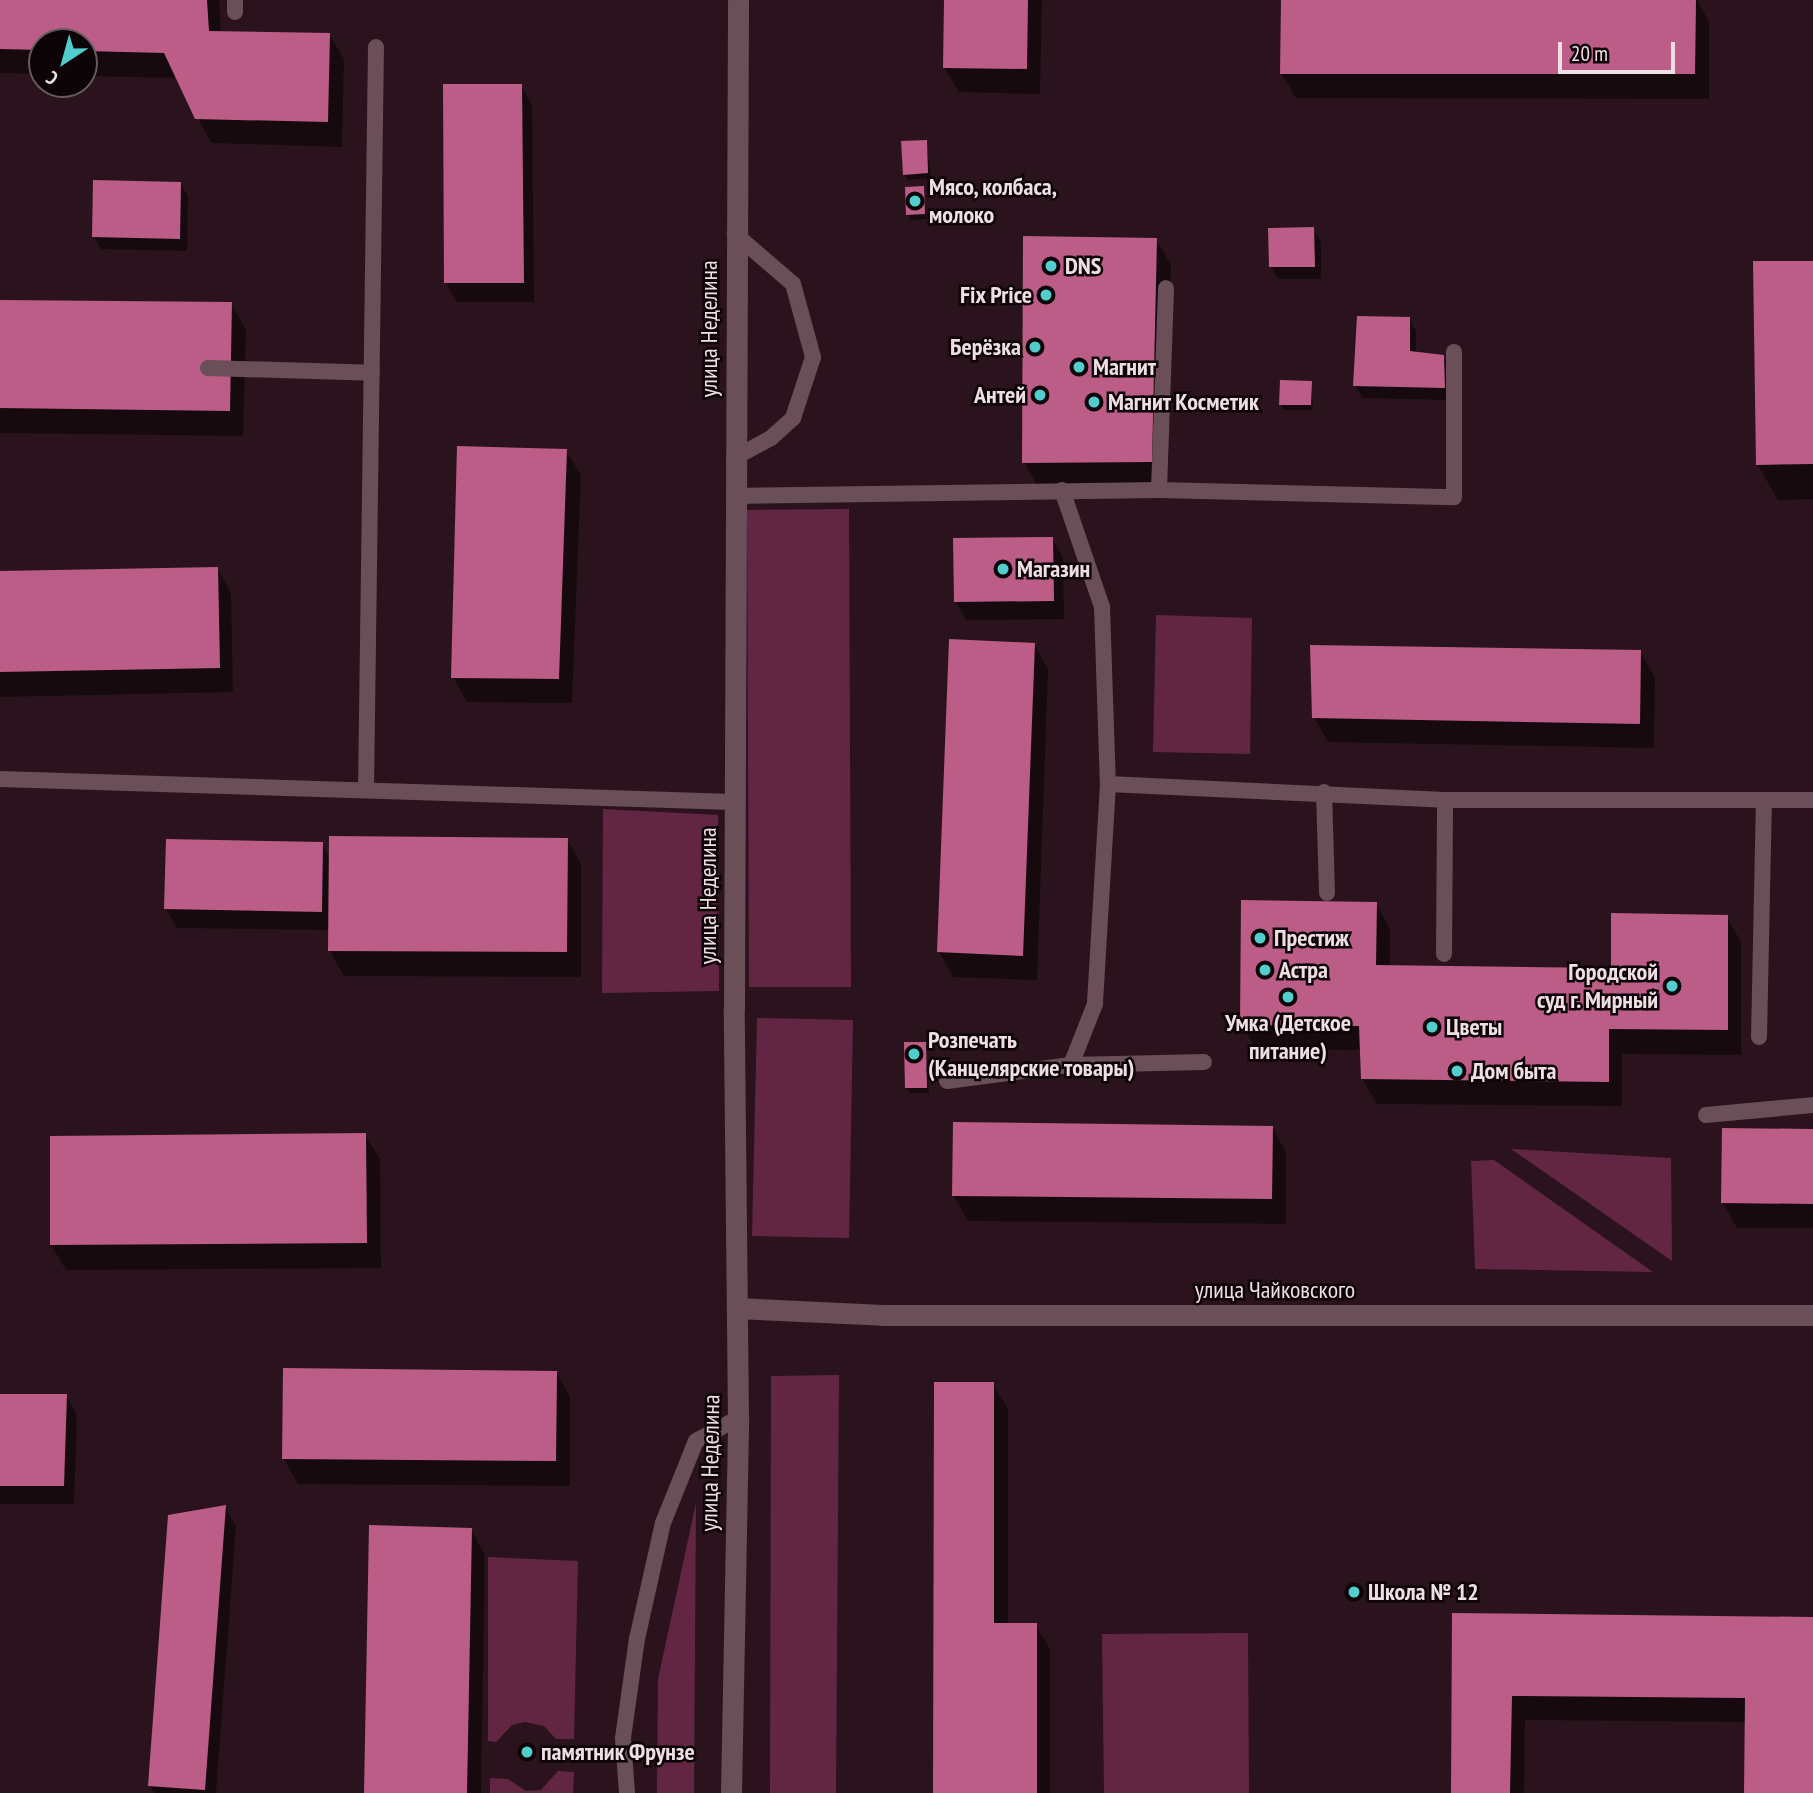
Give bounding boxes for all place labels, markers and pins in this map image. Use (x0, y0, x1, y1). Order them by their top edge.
place label: Мясо, колбаса, молоко (929, 173, 1058, 229)
marker: Мясо, колбаса, молоко (907, 193, 923, 209)
place label: DNS (1065, 252, 1101, 280)
marker: DNS (1043, 258, 1059, 274)
place label: Fix Price (959, 281, 1032, 309)
marker: Fix Price (1038, 287, 1054, 303)
place label: Берёзка (950, 333, 1021, 361)
marker: Берёзка (1027, 339, 1043, 355)
place label: Магнит (1093, 353, 1156, 381)
marker: Магнит (1071, 359, 1087, 375)
place label: Антей (974, 381, 1026, 409)
marker: Антей (1032, 387, 1048, 403)
place label: Магнит Косметик (1108, 388, 1259, 416)
marker: Магнит Косметик (1086, 394, 1102, 410)
place label: Магазин (1017, 555, 1090, 583)
marker: Магазин (995, 561, 1011, 577)
place label: Престиж (1274, 924, 1349, 952)
marker: Престиж (1252, 930, 1268, 946)
place label: Астра (1279, 956, 1328, 984)
place label: Городской суд г. Мирный (1535, 958, 1658, 1014)
marker: Астра (1257, 962, 1273, 978)
marker: Городской суд г. Мирный (1664, 978, 1680, 994)
marker: Умка (Детское питание) (1280, 989, 1296, 1005)
place label: Умка (Детское питание) (1225, 1009, 1351, 1065)
place label: Цветы (1446, 1013, 1502, 1041)
marker: Цветы (1424, 1019, 1440, 1035)
place label: Розпечать (Канцелярские товары) (928, 1026, 1135, 1082)
marker: Розпечать (Канцелярские товары) (906, 1046, 922, 1062)
place label: Дом быта (1471, 1057, 1556, 1085)
marker: Дом быта (1449, 1063, 1465, 1079)
place label: Школа № 12 (1368, 1578, 1479, 1606)
marker: Школа № 12 (1346, 1584, 1362, 1600)
place label: памятник Фрунзе (541, 1738, 695, 1766)
marker: памятник Фрунзе (519, 1744, 535, 1760)

